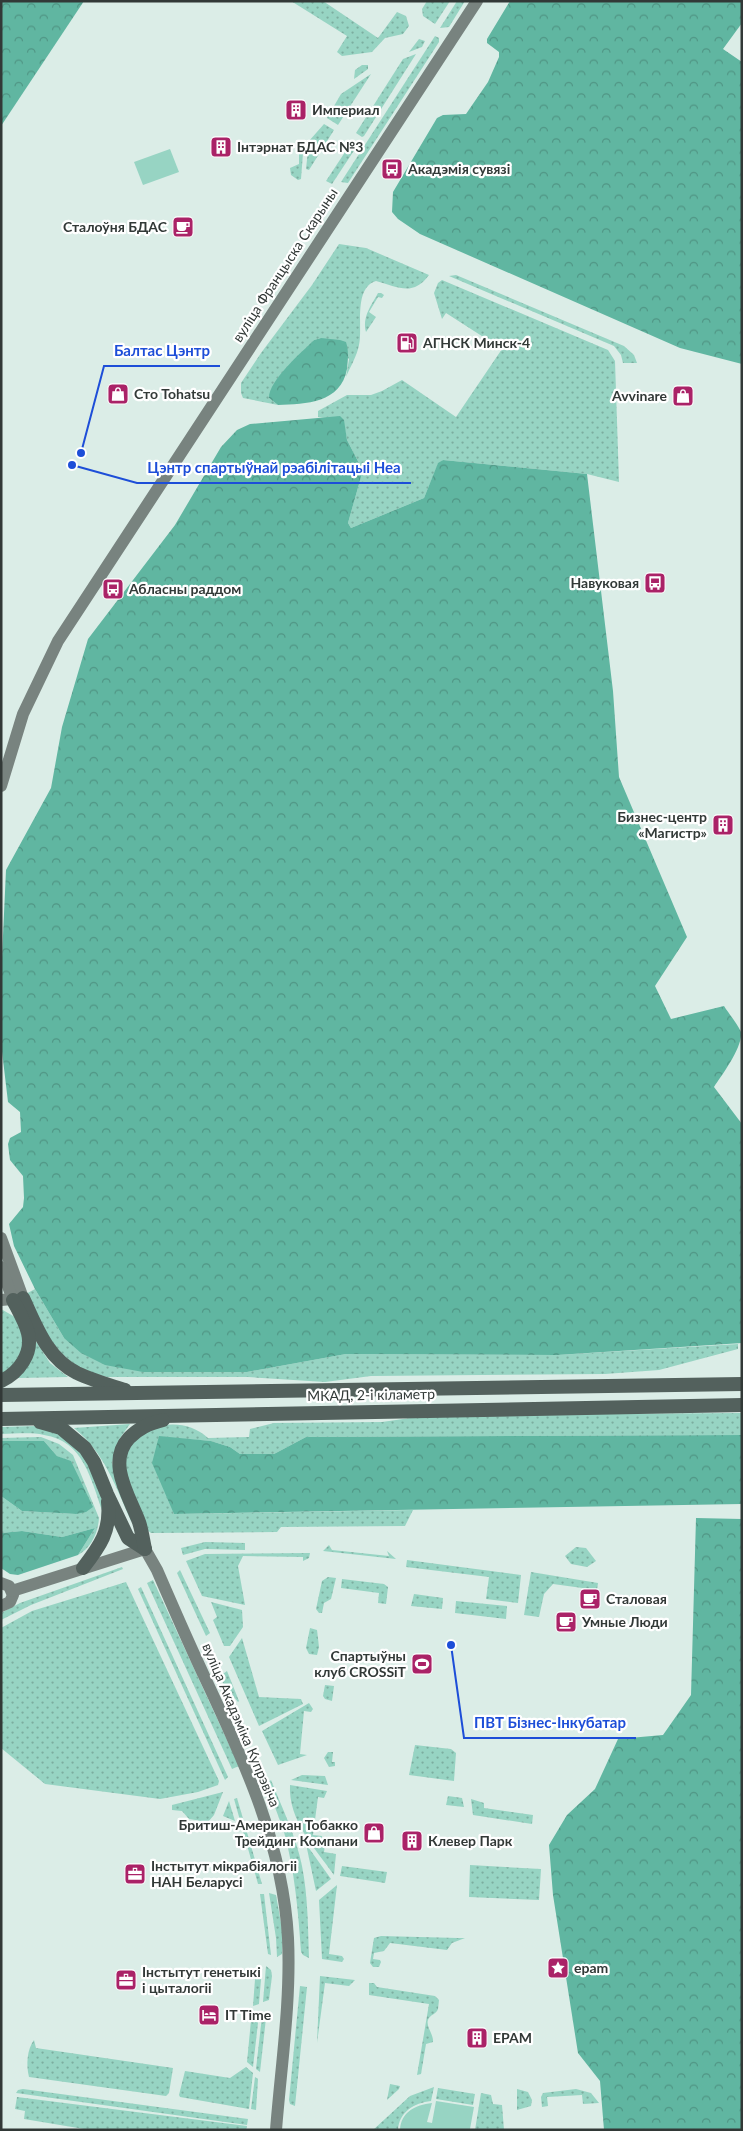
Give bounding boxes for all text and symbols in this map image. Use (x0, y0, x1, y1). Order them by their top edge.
building icon: Империал (284, 98, 308, 122)
place label: Империал (312, 101, 380, 118)
building icon: Інтэрнат БДАС №3 (209, 135, 233, 159)
place label: Інтэрнат БДАС №3 (237, 138, 363, 155)
bus stop icon: Акадэмія сувязі (380, 157, 404, 181)
place label: Акадэмія сувязі (407, 160, 510, 177)
street label: вуліца Францыска Скарыны (228, 185, 341, 345)
cafe icon: Сталоўня БДАС (171, 215, 195, 239)
place label: Сталоўня БДАС (63, 218, 168, 235)
fuel station icon: АГНСК Минск-4 (395, 331, 419, 355)
place label: АГНСК Минск-4 (422, 334, 530, 351)
callout: Балтас Цэнтр (104, 336, 220, 366)
text: Балтас Цэнтр (114, 341, 210, 359)
shop icon: Сто Tohatsu (106, 382, 130, 406)
shop icon: Avvinare (671, 384, 695, 408)
place label: Сто Tohatsu (134, 385, 210, 402)
place label: Avvinare (611, 387, 668, 404)
callout: Цэнтр спартыўнай рэабілітацыі Неа (137, 453, 411, 483)
text: Цэнтр спартыўнай рэабілітацыі Неа (147, 458, 401, 476)
bus stop icon: Навуковая (643, 571, 667, 595)
place label: Навуковая (570, 574, 639, 591)
bus stop icon: Абласны раддом (101, 577, 125, 601)
place label: Абласны раддом (128, 580, 241, 597)
place label: Бизнес-центр «Магистр» (617, 808, 707, 841)
building icon: Бизнес-центр «Магистр» (711, 813, 735, 837)
street label: МКАД, 2-і кіламетр (307, 1385, 435, 1404)
cafe icon: Сталовая (578, 1587, 602, 1611)
place label: Сталовая (606, 1590, 667, 1607)
cafe icon: Умные Люди (554, 1610, 578, 1634)
place label: Умные Люди (581, 1613, 668, 1630)
street label: вуліца Акадэміка Купрэвіча (199, 1640, 284, 1809)
place label: Спартыўны клуб CROSSiT (314, 1647, 407, 1680)
sports icon: Спартыўны клуб CROSSiT (410, 1652, 434, 1676)
callout: ПВТ Бізнес-Інкубатар (464, 1708, 636, 1738)
text: ПВТ Бізнес-Інкубатар (474, 1713, 626, 1731)
place label: Бритиш-Американ Тобакко Трейдинг Компани (178, 1816, 358, 1849)
shop icon: Бритиш-Американ Тобакко Трейдинг Компани (362, 1821, 386, 1845)
building icon: Клевер Парк (400, 1829, 424, 1853)
place label: Клевер Парк (428, 1832, 513, 1849)
place label: Інстытут мікрабіялогіі НАН Беларусі (151, 1857, 297, 1890)
office icon: Інстытут мікрабіялогіі НАН Беларусі (123, 1862, 147, 1886)
place icon: epam (546, 1956, 570, 1980)
place label: epam (574, 1959, 608, 1976)
place label: Інстытут генетыкі і цыталогіі (142, 1963, 261, 1996)
office icon: Інстытут генетыкі і цыталогіі (114, 1968, 138, 1992)
hotel icon: IT Time (197, 2003, 221, 2027)
place label: IT Time (225, 2006, 272, 2023)
building icon: EPAM (465, 2026, 489, 2050)
place label: EPAM (493, 2029, 532, 2046)

